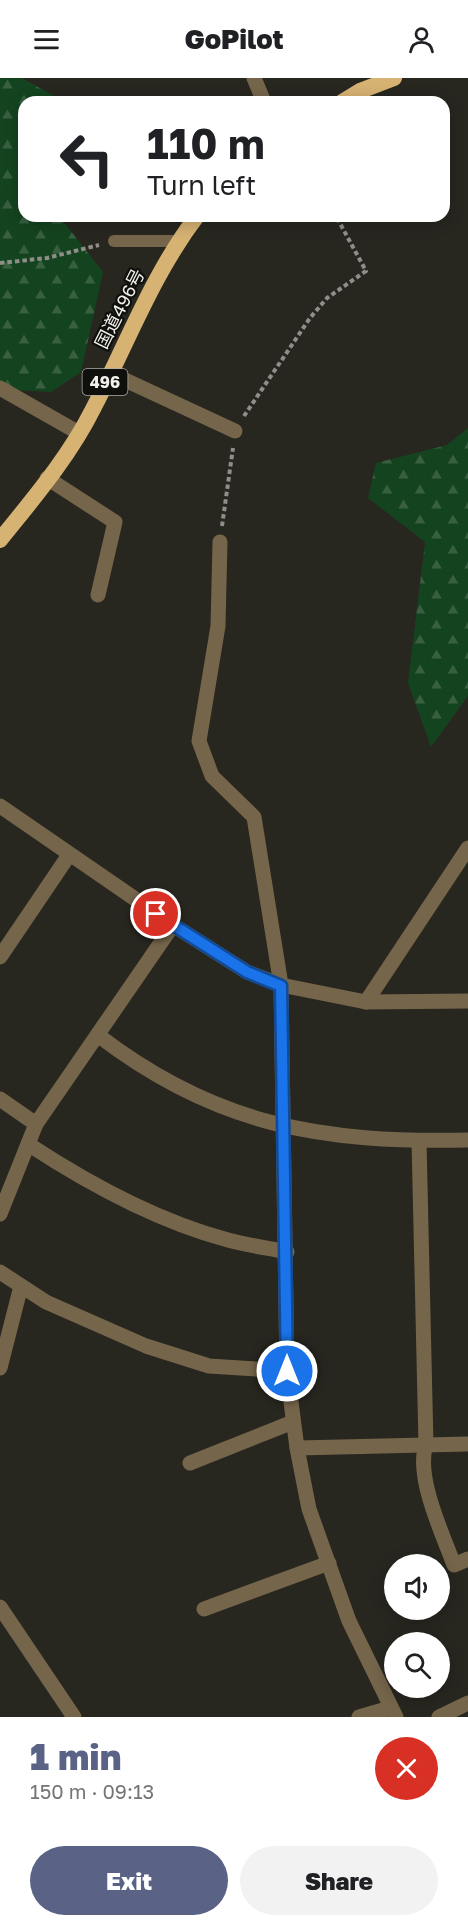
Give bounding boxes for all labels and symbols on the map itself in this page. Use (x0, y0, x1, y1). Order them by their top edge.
street label: 国道496号 (90, 265, 149, 352)
road number: 496 (82, 369, 128, 395)
pin (130, 888, 181, 939)
position arrow (255, 1339, 319, 1403)

